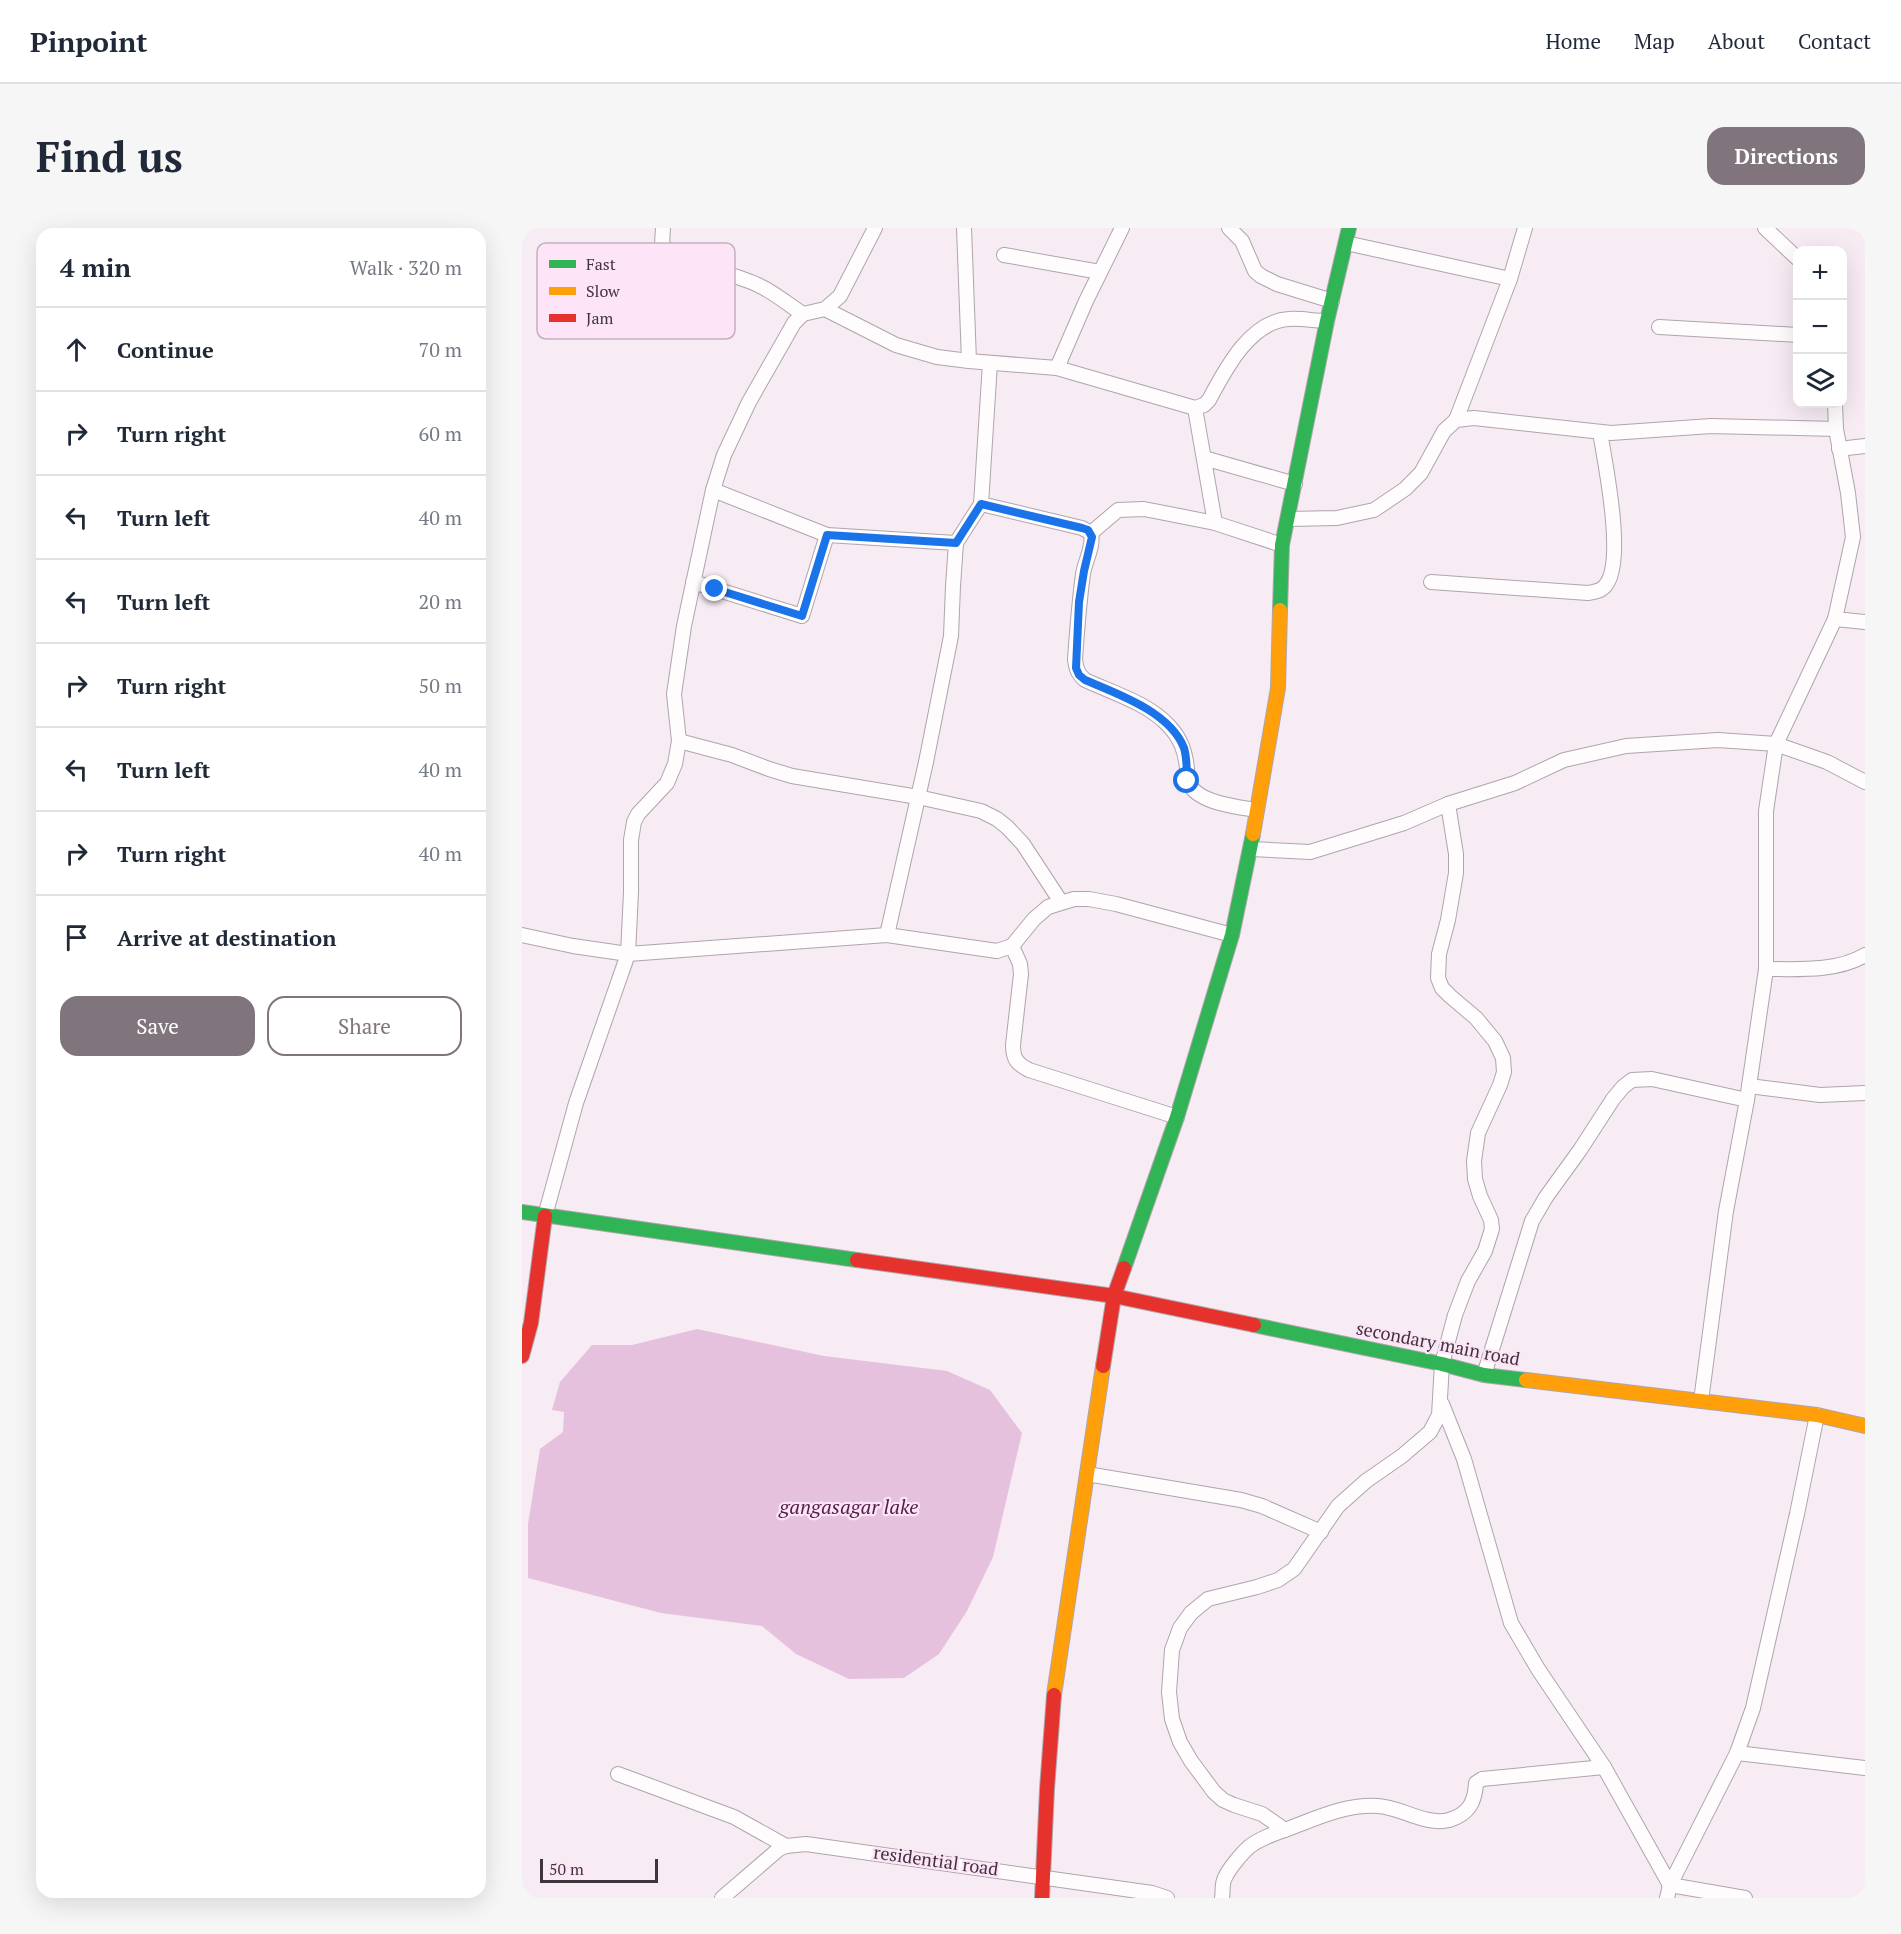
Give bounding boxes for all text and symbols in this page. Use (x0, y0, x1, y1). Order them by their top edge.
text: Pinpoint (30, 23, 147, 60)
text: Home (1545, 27, 1601, 55)
text: Map (1634, 27, 1675, 55)
text: About (1708, 27, 1765, 55)
text: Contact (1798, 27, 1871, 55)
button: Directions (1707, 127, 1865, 185)
text: Find us (36, 128, 183, 184)
legend (537, 243, 735, 339)
map controls (1793, 246, 1847, 408)
button: + (1793, 246, 1847, 300)
text: 4 min (60, 250, 131, 284)
text: Fast (586, 253, 616, 275)
text: Walk · 320 m (350, 254, 462, 281)
text: Slow (586, 280, 620, 302)
button: − (1793, 300, 1847, 354)
text: Jam (586, 307, 614, 329)
icon: ahead (60, 333, 93, 366)
text: Continue (117, 335, 214, 364)
text: 70 m (419, 336, 462, 363)
button: layers (1793, 354, 1847, 408)
icon: right (60, 417, 93, 450)
text: Turn right (117, 419, 226, 448)
text: 60 m (419, 420, 462, 447)
icon: left (60, 501, 93, 534)
text: Turn left (117, 503, 210, 532)
text: 40 m (419, 504, 462, 531)
route end (701, 575, 727, 601)
icon: left (60, 585, 93, 618)
text: Turn left (117, 587, 210, 616)
text: 20 m (419, 588, 462, 615)
icon: right (60, 669, 93, 702)
text: Turn right (117, 671, 226, 700)
text: 50 m (419, 672, 462, 699)
icon: left (60, 753, 93, 786)
text: Turn left (117, 755, 210, 784)
text: 40 m (419, 756, 462, 783)
route start (1173, 767, 1199, 793)
icon: right (60, 837, 93, 870)
text: Turn right (117, 839, 226, 868)
text: 40 m (419, 840, 462, 867)
icon: arrive (60, 921, 93, 954)
text: Arrive at destination (117, 923, 336, 952)
button: Save (60, 996, 255, 1056)
button: Share (267, 996, 462, 1056)
street label: secondary main road (1354, 1315, 1522, 1371)
water label: gangasagar lake (778, 1493, 918, 1520)
street label: residential road (872, 1839, 1000, 1881)
scale bar (540, 1856, 658, 1884)
text: 50 m (549, 1858, 584, 1880)

